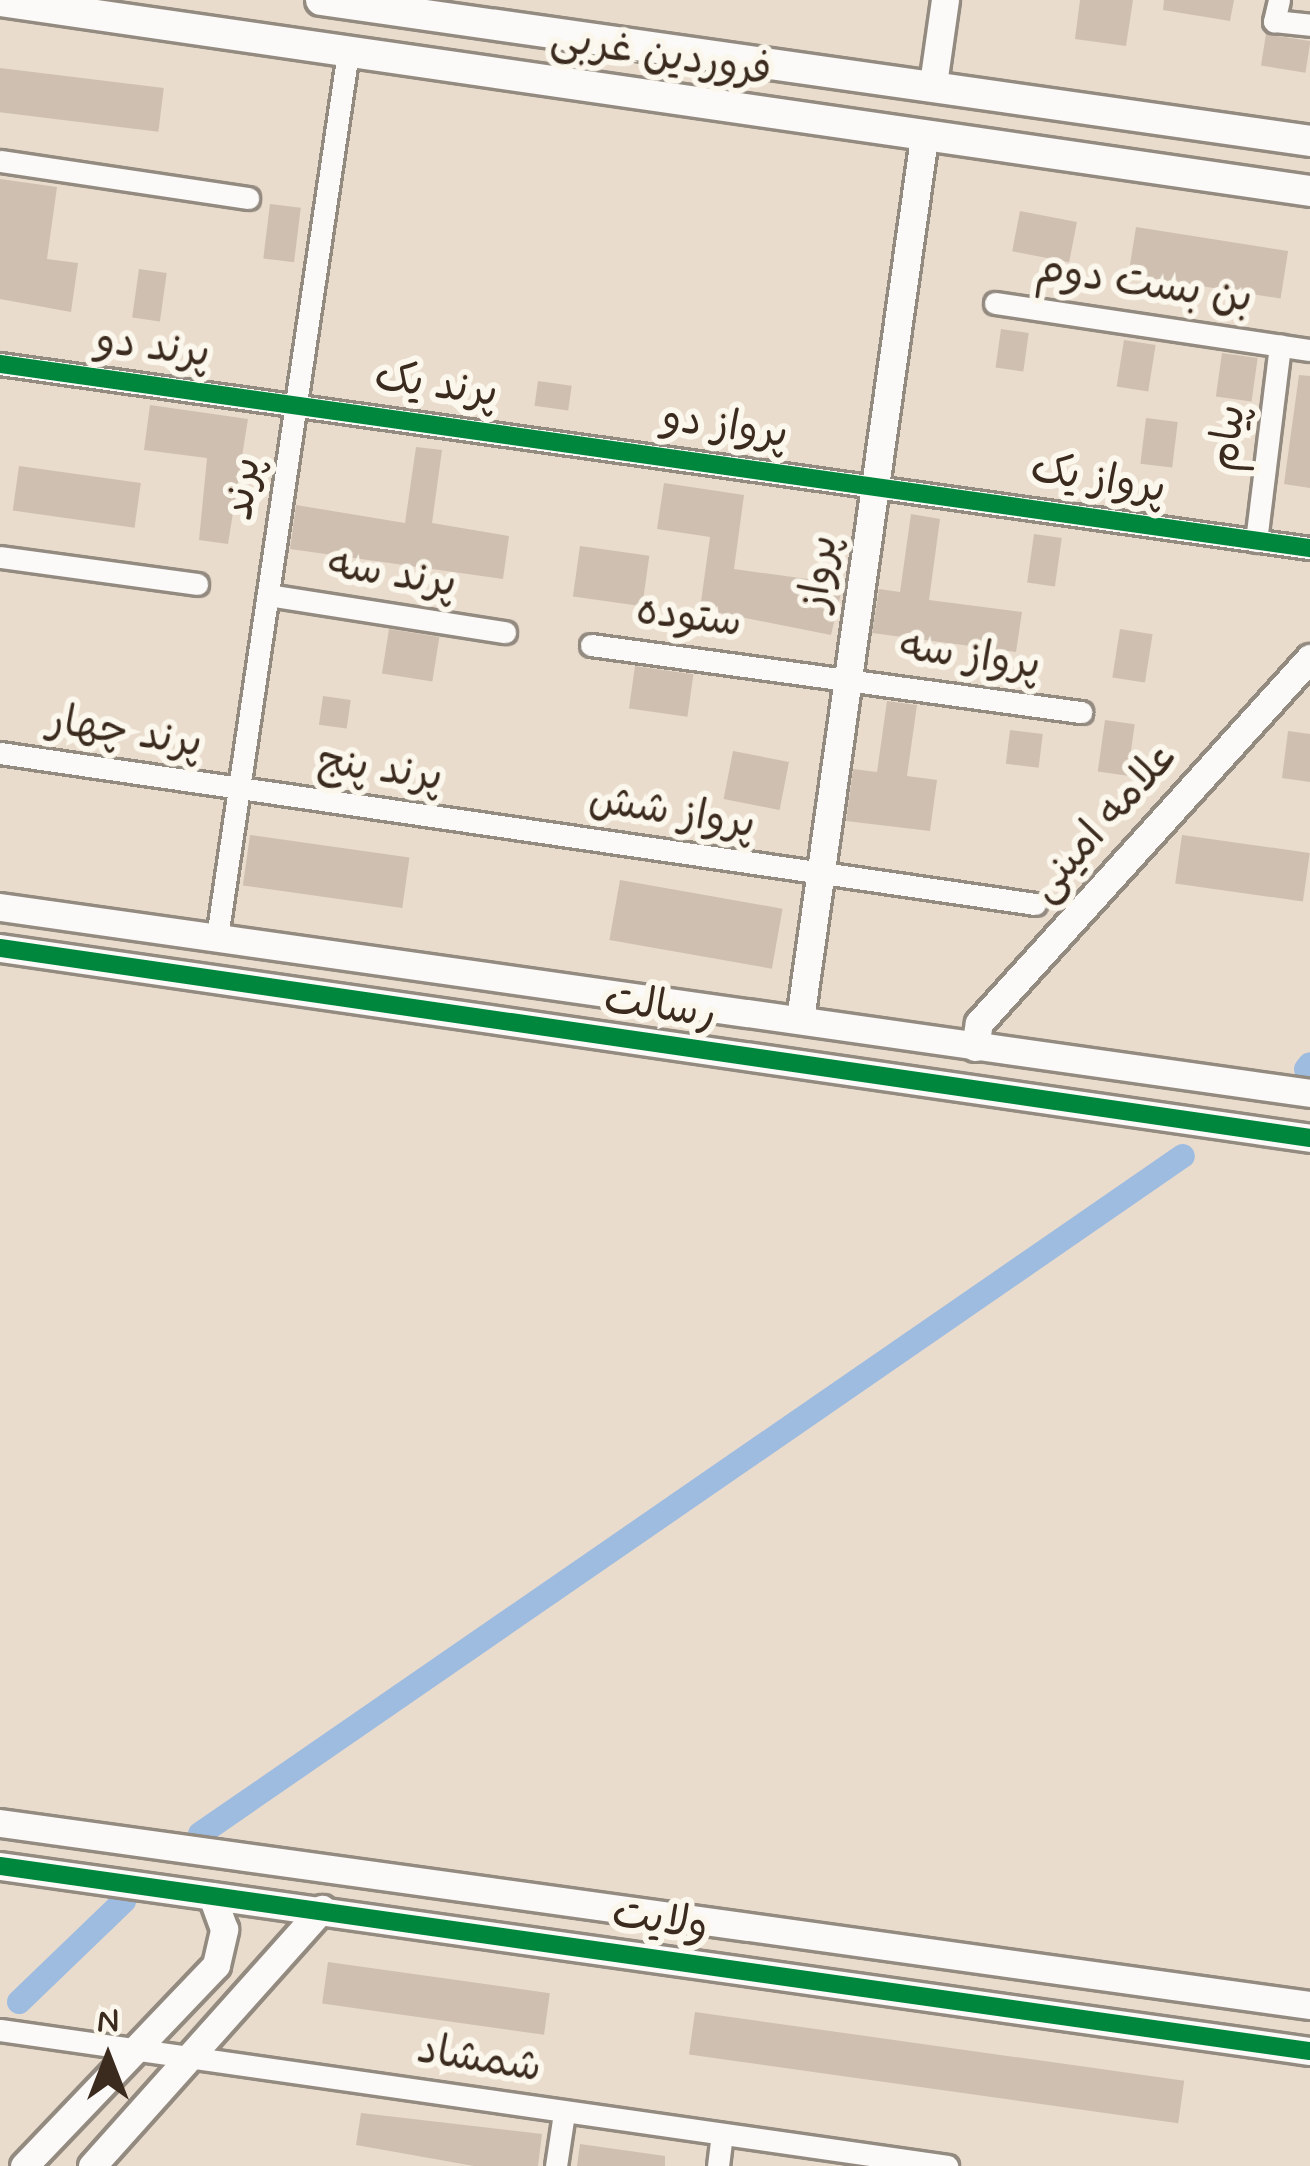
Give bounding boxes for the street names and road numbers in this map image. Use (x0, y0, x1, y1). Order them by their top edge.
street label: فروردین غربی (547, 14, 775, 98)
street label: بن بست دوم (1033, 245, 1255, 325)
street label: پرند دو (93, 316, 213, 380)
street label: پرند یک (371, 352, 501, 420)
street label: پرواز دو (659, 393, 791, 461)
street label: پیام (1200, 402, 1258, 474)
street label: پرواز یک (1027, 444, 1169, 516)
street label: پرند (215, 454, 273, 524)
street label: پرواز (790, 532, 850, 614)
street label: پرند سه (324, 540, 460, 610)
street label: ستوده (633, 587, 745, 649)
street label: پرواز سه (896, 622, 1044, 692)
street label: پرند چهار (45, 696, 205, 770)
street label: علامه امینی (1020, 731, 1190, 913)
street label: پرند پنج (314, 736, 446, 804)
street label: پرواز شش (585, 775, 759, 851)
street label: رسالت (601, 975, 719, 1041)
street label: ولایت (609, 1889, 711, 1953)
street label: شمشاد (413, 2025, 545, 2095)

